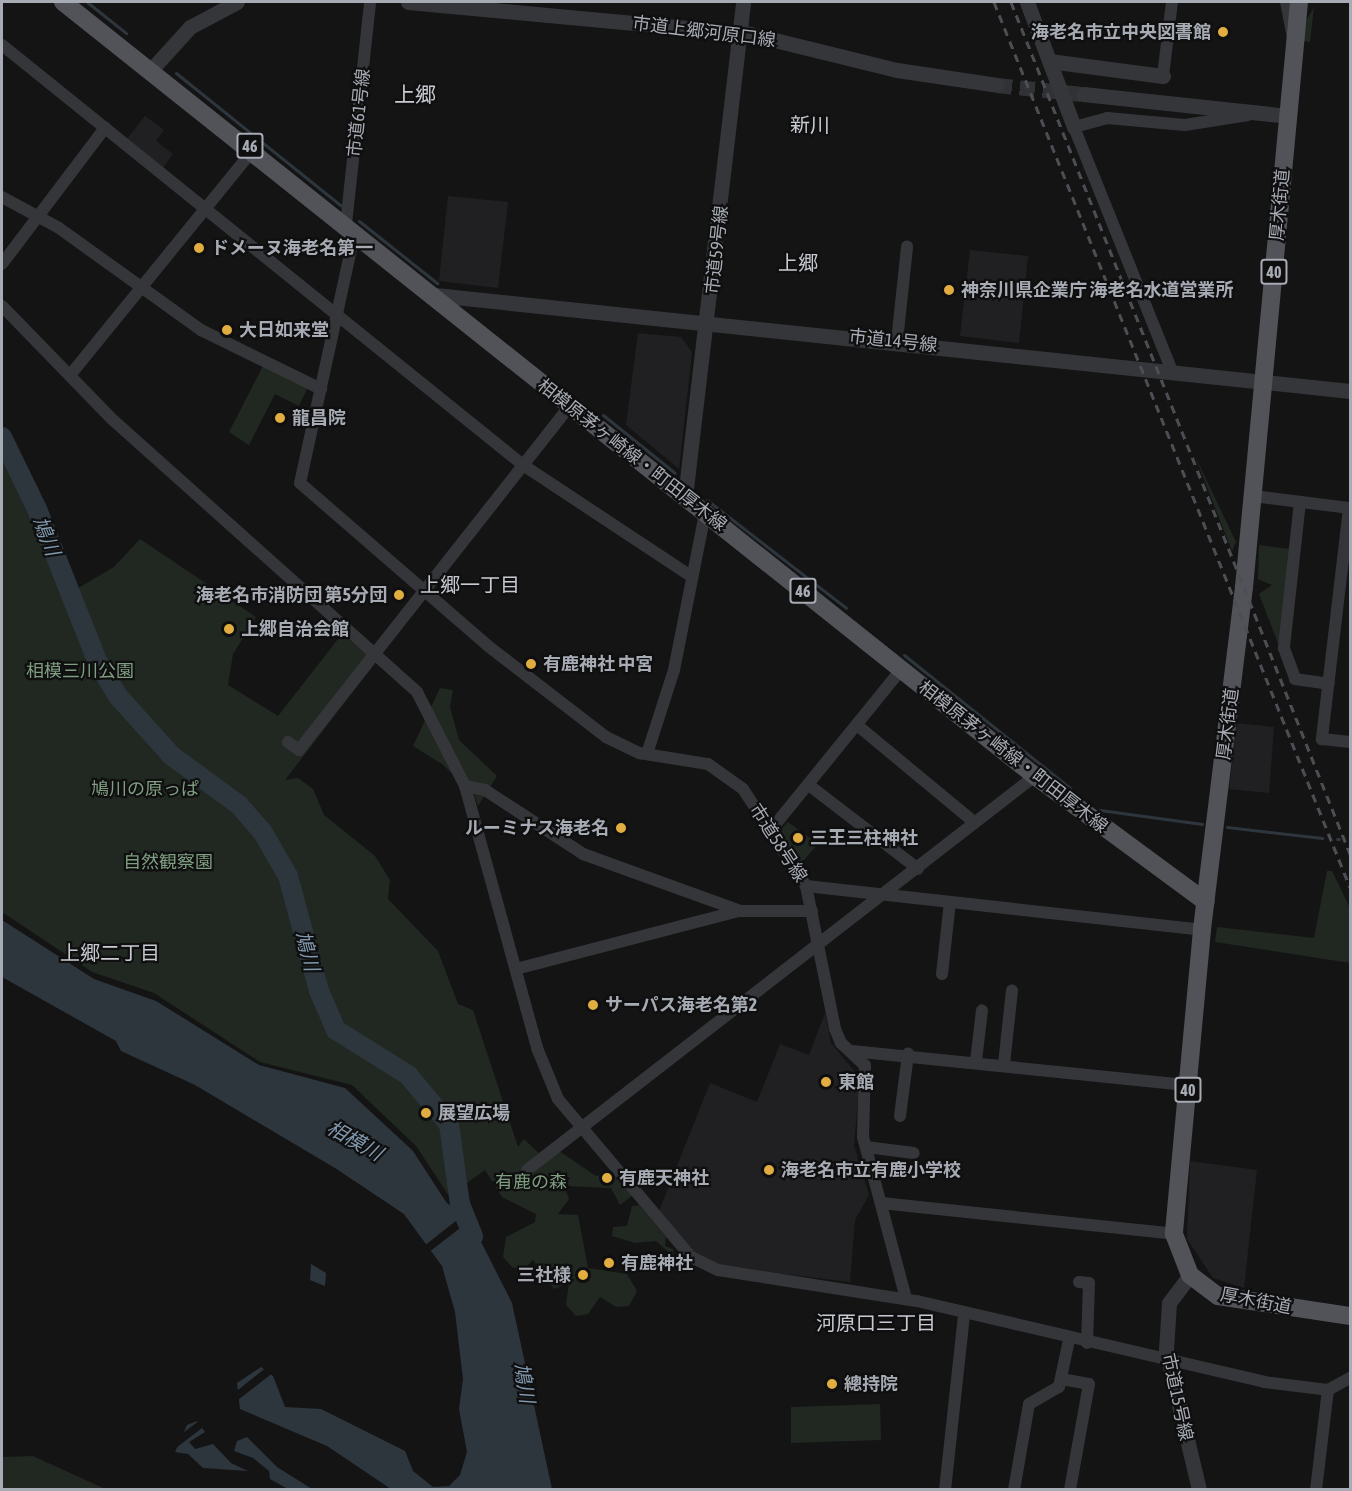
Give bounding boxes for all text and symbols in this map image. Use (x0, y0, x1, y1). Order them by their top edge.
street label: 市道上郷河原口線 (631, 13, 777, 51)
place label: 海老名市立中央図書館 (1031, 21, 1211, 43)
marker: 海老名市立中央図書館 (1216, 25, 1230, 39)
street label: 市道61号線 (344, 68, 374, 158)
district label: 上郷 (394, 81, 436, 107)
district label: 新川 (790, 112, 830, 136)
road number: 46 (235, 133, 265, 159)
street label: 厚木街道 (1266, 168, 1294, 242)
street label: 市道59号線 (702, 205, 732, 295)
place label: ドメーヌ海老名第一 (211, 237, 373, 259)
marker: ドメーヌ海老名第一 (192, 241, 206, 255)
district label: 上郷 (778, 250, 818, 274)
road number: 40 (1259, 259, 1289, 285)
place label: 神奈川県企業庁 海老名水道営業所 (961, 279, 1233, 301)
marker: 神奈川県企業庁 海老名水道営業所 (942, 283, 956, 297)
place label: 大日如来堂 (239, 319, 329, 341)
marker: 大日如来堂 (220, 323, 234, 337)
street label: 市道14号線 (848, 326, 938, 356)
street label: 相模原茅ヶ崎線・町田厚木線 (533, 374, 731, 536)
place label: 龍昌院 (292, 407, 346, 429)
marker: 龍昌院 (273, 411, 287, 425)
water label: 鳩川 (28, 513, 66, 559)
district label: 上郷一丁目 (420, 572, 520, 596)
road number: 46 (788, 578, 818, 604)
place label: 海老名市消防団 第5分団 (196, 584, 387, 606)
marker: 海老名市消防団 第5分団 (392, 588, 406, 602)
place label: 上郷自治会館 (241, 618, 349, 640)
marker: 上郷自治会館 (222, 622, 236, 636)
place label: 有鹿神社 中宮 (543, 653, 653, 675)
marker: 有鹿神社 中宮 (524, 657, 538, 671)
park label: 相模三川公園 (26, 660, 134, 682)
street label: 相模原茅ヶ崎線・町田厚木線 (914, 676, 1112, 838)
street label: 厚木街道 (1213, 687, 1243, 761)
park label: 鳩川の原っぱ (91, 778, 199, 800)
street label: 市道58号線 (745, 800, 811, 886)
place label: ルーミナス海老名 (465, 817, 609, 839)
marker: ルーミナス海老名 (614, 821, 628, 835)
place label: 三王三柱神社 (810, 827, 918, 849)
marker: 三王三柱神社 (791, 831, 805, 845)
park label: 自然観察園 (123, 851, 213, 873)
water label: 鳩川 (291, 929, 325, 973)
district label: 上郷二丁目 (60, 940, 160, 964)
place label: サーパス海老名第2 (605, 994, 757, 1016)
marker: サーパス海老名第2 (586, 998, 600, 1012)
place label: 東館 (838, 1071, 874, 1093)
marker: 東館 (819, 1075, 833, 1089)
road number: 40 (1173, 1077, 1203, 1103)
place label: 展望広場 (438, 1102, 510, 1124)
marker: 展望広場 (419, 1106, 433, 1120)
water label: 相模川 (323, 1115, 387, 1165)
place label: 海老名市立有鹿小学校 (781, 1159, 961, 1181)
marker: 海老名市立有鹿小学校 (762, 1163, 776, 1177)
place label: 有鹿天神社 (619, 1167, 709, 1189)
park label: 有鹿の森 (495, 1171, 567, 1193)
marker: 有鹿天神社 (600, 1171, 614, 1185)
place label: 有鹿神社 (621, 1252, 693, 1274)
marker: 有鹿神社 (602, 1256, 616, 1270)
place label: 三社様 (517, 1264, 571, 1286)
marker: 三社様 (576, 1268, 590, 1282)
street label: 厚木街道 (1219, 1284, 1293, 1318)
district label: 河原口三丁目 (816, 1310, 936, 1334)
street label: 市道15号線 (1157, 1351, 1197, 1443)
water label: 鳩川 (510, 1361, 540, 1405)
place label: 總持院 (844, 1373, 898, 1395)
marker: 總持院 (825, 1377, 839, 1391)

